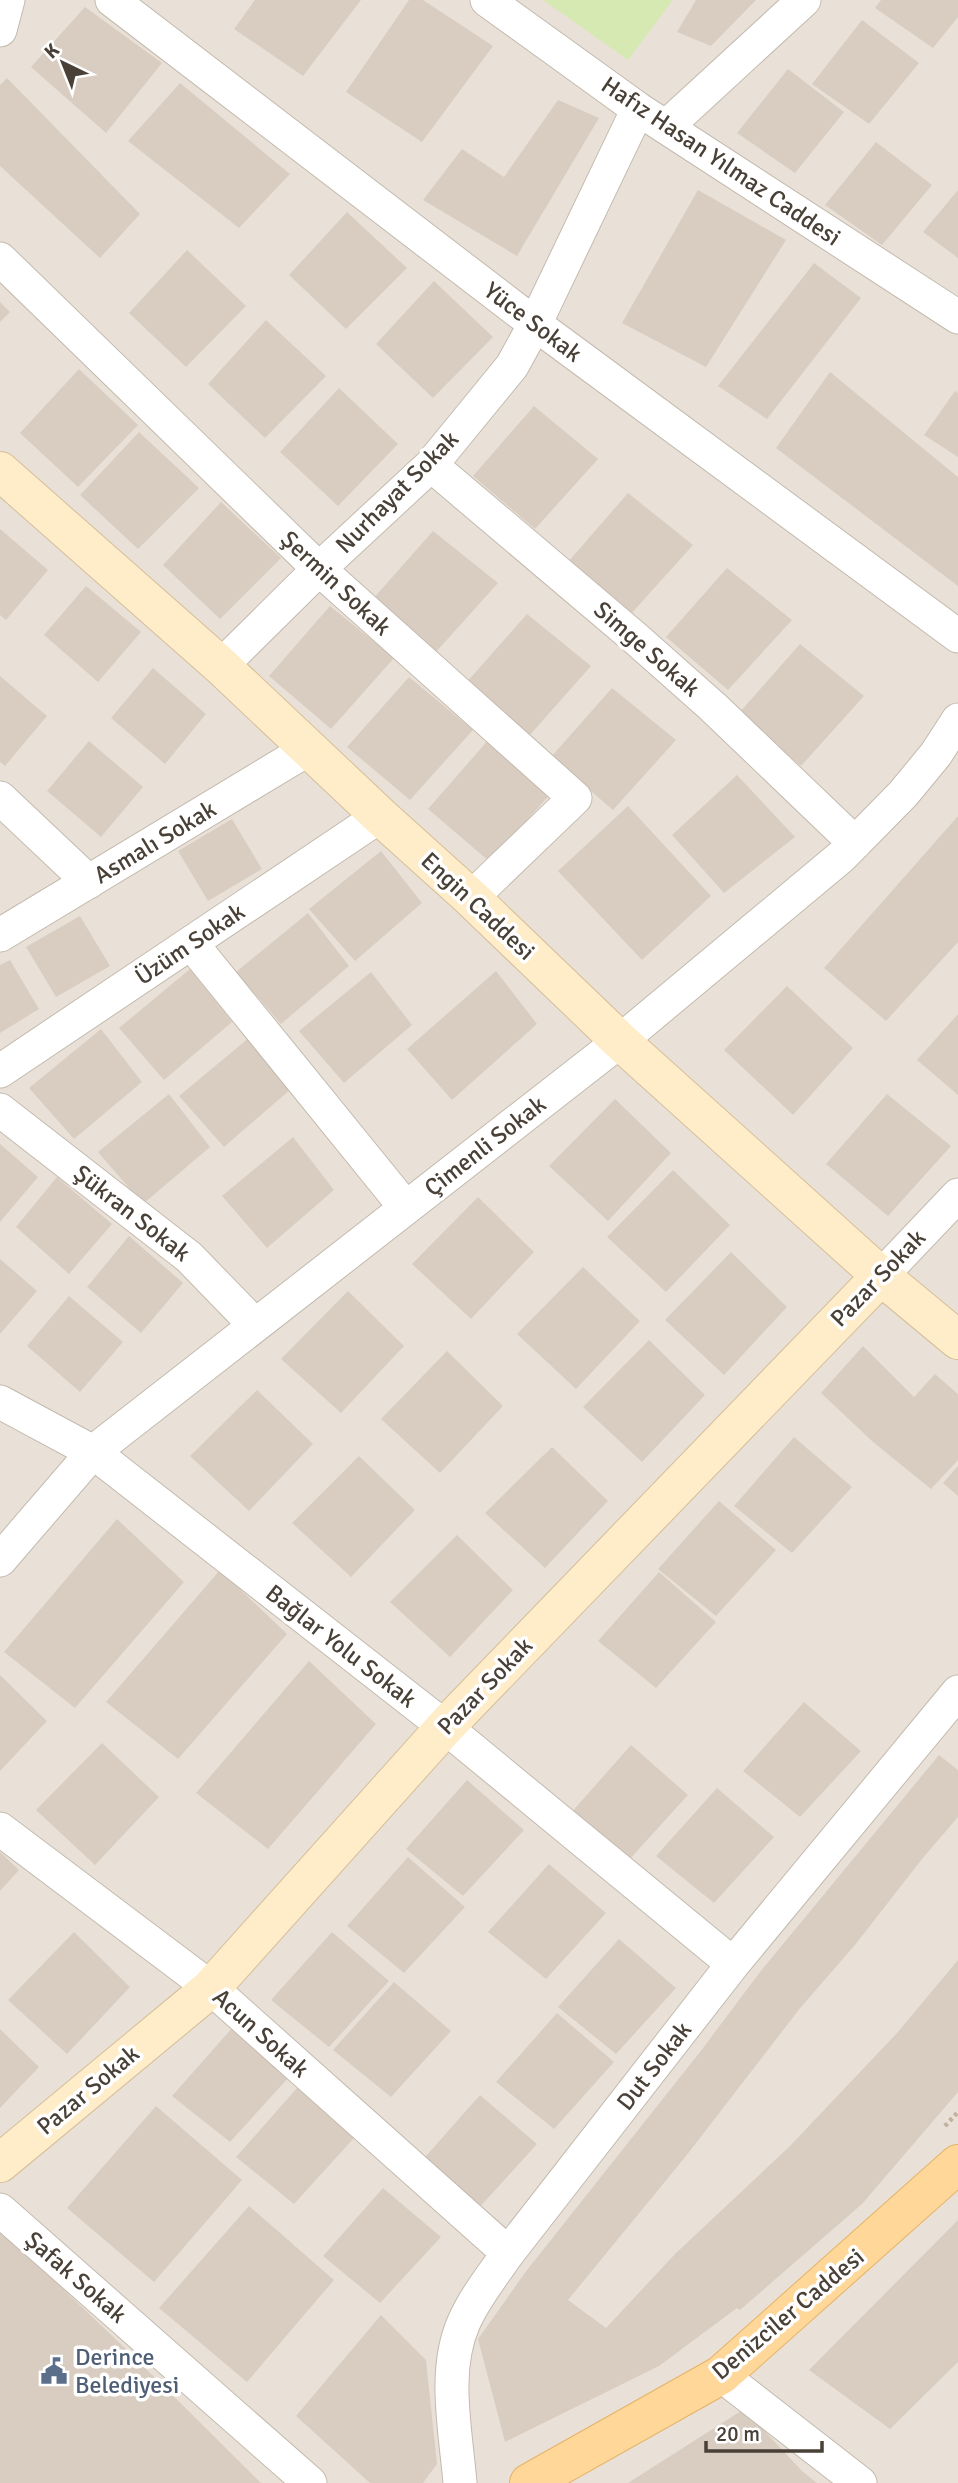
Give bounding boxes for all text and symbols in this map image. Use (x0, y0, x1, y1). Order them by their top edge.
north arrow (28, 28, 98, 98)
text: K (40, 38, 65, 64)
street label: Hafız Hasan Yılmaz Caddesi (595, 70, 847, 252)
street label: Yüce Sokak (478, 275, 588, 369)
street label: Nurhayat Sokak (329, 424, 465, 560)
street label: Şermin Sokak (274, 524, 398, 642)
street label: Simge Sokak (588, 595, 706, 703)
street label: Asmalı Sokak (88, 794, 222, 890)
street label: Engin Caddesi (415, 846, 541, 966)
street label: Üzüm Sokak (129, 896, 251, 992)
street label: Çimenli Sokak (418, 1089, 552, 1203)
street label: Şükran Sokak (68, 1158, 196, 1268)
street label: Pazar Sokak (824, 1223, 932, 1333)
street label: Bağlar Yolu Sokak (260, 1578, 422, 1714)
street label: Pazar Sokak (431, 1631, 539, 1741)
street label: Acun Sokak (207, 1982, 315, 2084)
street label: Dut Sokak (610, 2016, 698, 2116)
street label: Pazar Sokak (31, 2039, 145, 2141)
street label: Şafak Sokak (19, 2225, 133, 2329)
street label: Denizciler Caddesi (706, 2242, 870, 2386)
place label: Derince Belediyesi (75, 2342, 179, 2400)
public building icon: Derince Belediyesi (39, 2356, 69, 2386)
scale bar (706, 2410, 822, 2454)
text: 20 m (716, 2421, 760, 2447)

